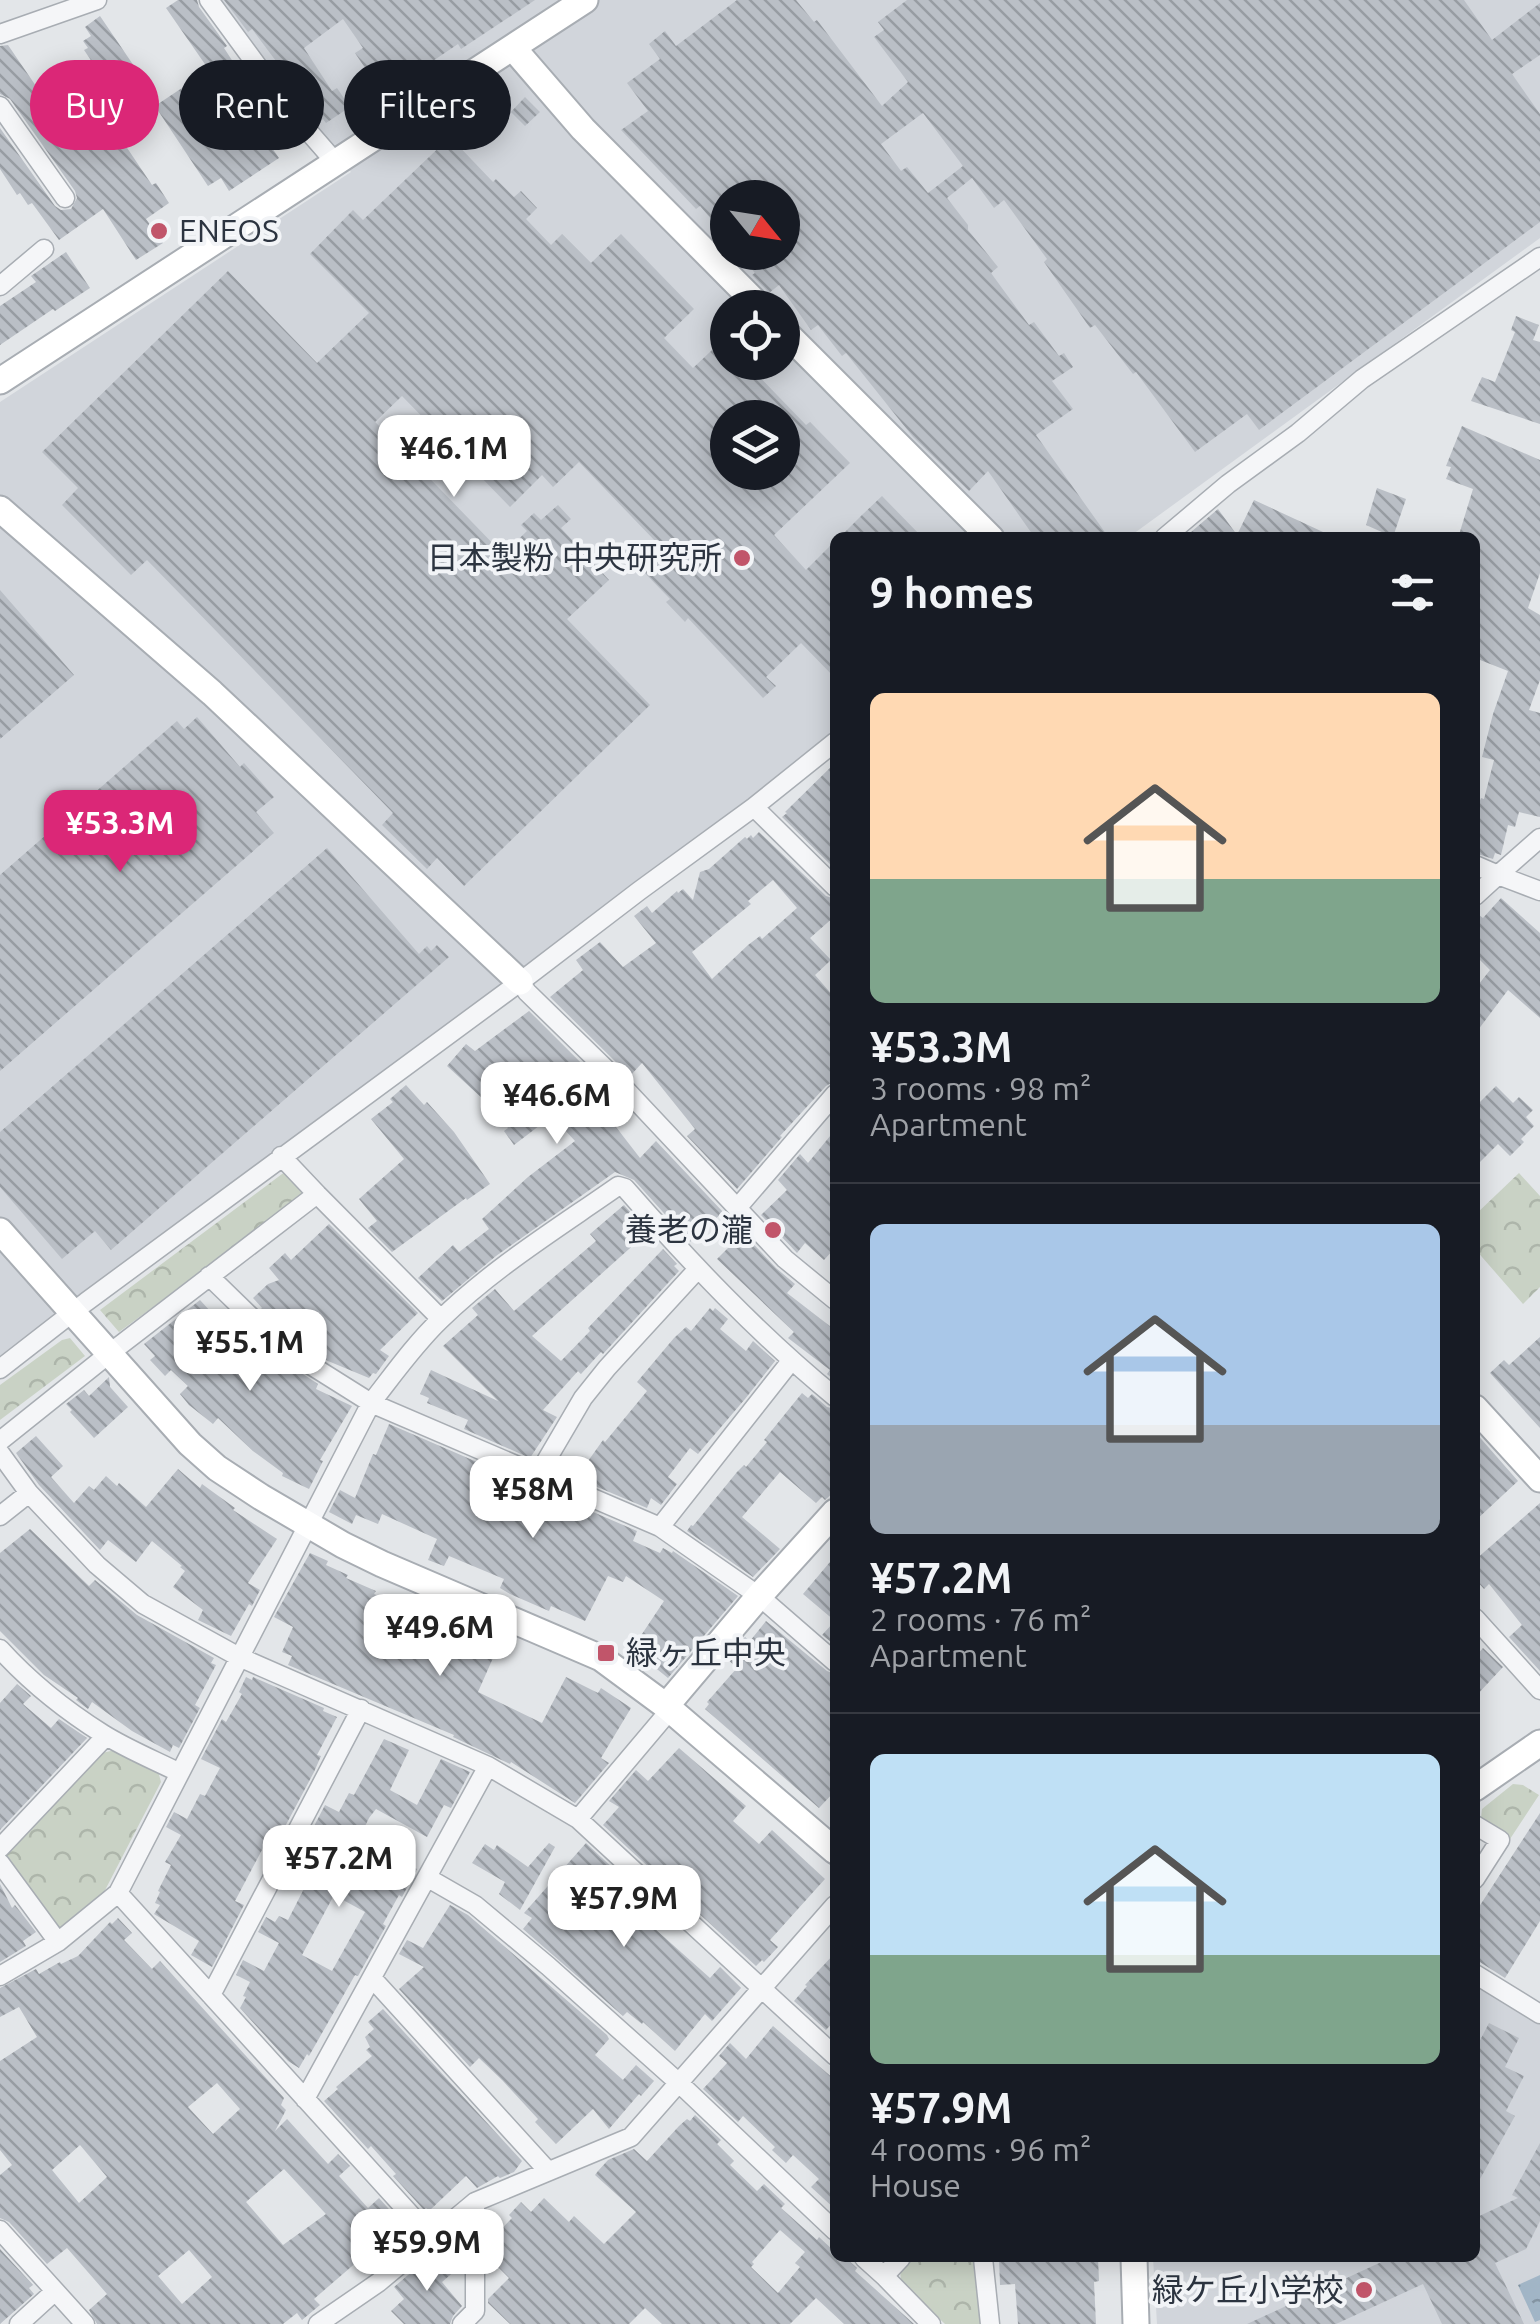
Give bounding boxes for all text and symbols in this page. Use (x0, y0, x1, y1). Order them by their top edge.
chip: Buy (30, 60, 159, 150)
chip: Rent (179, 60, 324, 150)
chip: Filters (344, 60, 511, 150)
north arrow (710, 180, 800, 270)
map controls (710, 180, 800, 490)
place label: ENEOS (179, 212, 279, 248)
marker: ENEOS (148, 220, 170, 242)
button: locate (710, 290, 800, 380)
button: layers (710, 400, 800, 490)
pin: ¥46.1M (373, 415, 535, 500)
text: ¥46.1M (400, 429, 508, 465)
place label: 日本製粉 中央研究所 (427, 539, 722, 575)
marker: 日本製粉 中央研究所 (731, 547, 753, 569)
icon: filters (1385, 565, 1440, 620)
text: 9 homes (870, 569, 1034, 616)
icon: home (1065, 758, 1245, 938)
pin: ¥53.3M (39, 790, 201, 875)
text: ¥53.3M (66, 804, 174, 840)
text: ¥53.3M (870, 1023, 1012, 1070)
pin: ¥46.6M (476, 1062, 638, 1147)
text: 3 rooms · 98 m² (870, 1070, 1091, 1106)
text: ¥46.6M (503, 1076, 611, 1112)
text: Apartment (870, 1106, 1027, 1142)
place label: 養老の瀧 (625, 1211, 753, 1247)
marker: 養老の瀧 (762, 1219, 784, 1241)
icon: home (1065, 1289, 1245, 1469)
pin: ¥55.1M (169, 1309, 331, 1394)
text: ¥55.1M (196, 1323, 304, 1359)
pin: ¥58M (474, 1456, 592, 1541)
text: ¥58M (492, 1470, 574, 1506)
text: ¥57.2M (870, 1554, 1012, 1601)
pin: ¥49.6M (359, 1594, 521, 1679)
text: 2 rooms · 76 m² (870, 1601, 1091, 1637)
text: ¥49.6M (386, 1608, 494, 1644)
place label: 緑ヶ丘中央 (626, 1634, 786, 1670)
text: Apartment (870, 1637, 1027, 1673)
marker: 緑ヶ丘中央 (595, 1642, 617, 1664)
icon: home (1065, 1819, 1245, 1999)
pin: ¥57.2M (258, 1825, 420, 1910)
text: ¥57.2M (285, 1839, 393, 1875)
pin: ¥57.9M (543, 1865, 705, 1950)
text: ¥57.9M (570, 1879, 678, 1915)
text: ¥57.9M (870, 2084, 1012, 2131)
text: 4 rooms · 96 m² (870, 2131, 1091, 2167)
text: House (870, 2167, 961, 2203)
pin: ¥59.9M (346, 2209, 508, 2294)
text: ¥59.9M (373, 2223, 481, 2259)
place label: 緑ケ丘小学校 (1152, 2271, 1344, 2307)
marker: 緑ケ丘小学校 (1353, 2279, 1375, 2301)

